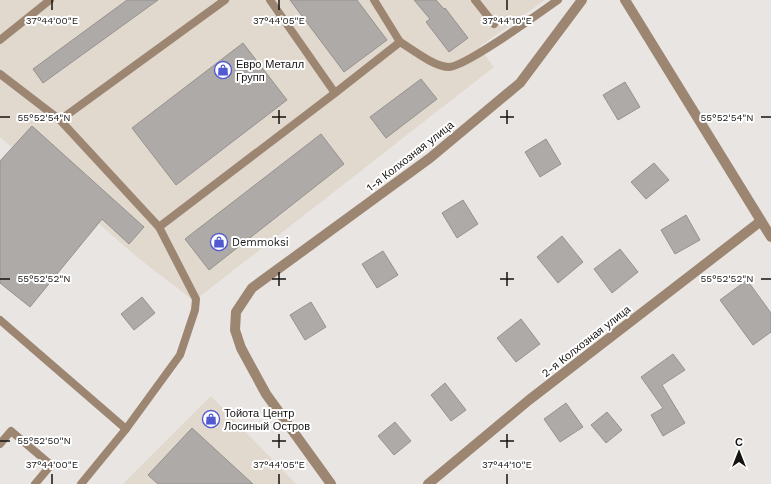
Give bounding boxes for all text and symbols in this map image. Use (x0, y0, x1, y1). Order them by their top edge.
text: 37°44'00"E (26, 15, 78, 26)
text: 37°44'05"E (253, 15, 305, 26)
text: 37°44'10"E (482, 15, 532, 26)
place label: Евро Металл Групп (236, 58, 304, 84)
shop icon: Евро Металл Групп (213, 60, 233, 80)
text: 55°52'54"N (17, 112, 71, 123)
text: 55°52'54"N (700, 112, 754, 123)
street label: 1-я Колхозная улица (364, 118, 457, 194)
shop icon: Demmoksi (209, 232, 229, 252)
place label: Demmoksi (232, 236, 289, 249)
text: 55°52'52"N (17, 273, 71, 284)
text: 55°52'52"N (700, 273, 754, 284)
street label: 2-я Колхозная улица (539, 302, 634, 380)
place label: Тойота Центр Лосиный Остров (224, 407, 310, 433)
shop icon: Тойота Центр Лосиный Остров (201, 409, 221, 429)
north arrow (719, 432, 759, 472)
text: 55°52'50"N (17, 435, 71, 446)
text: С (735, 436, 743, 449)
text: 37°44'00"E (26, 459, 78, 470)
text: 37°44'05"E (253, 459, 305, 470)
text: 37°44'10"E (482, 459, 532, 470)

